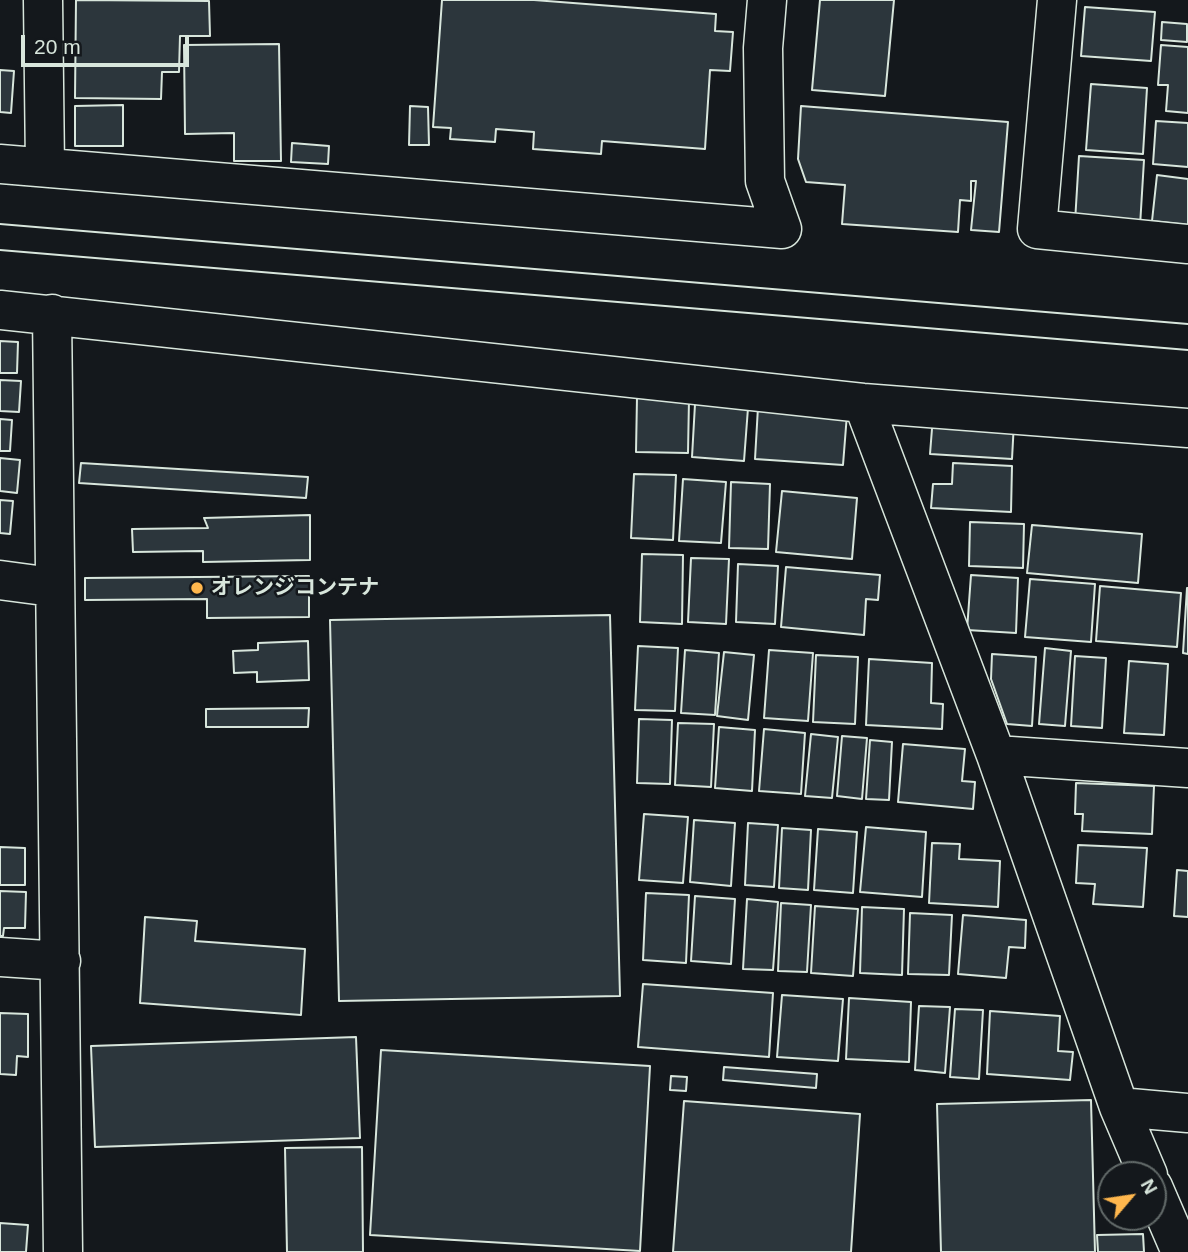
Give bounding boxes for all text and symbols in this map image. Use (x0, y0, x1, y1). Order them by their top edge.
scale bar (24, 21, 192, 65)
text: 20 m (34, 35, 81, 58)
place label: オレンジコンテナ (211, 575, 379, 601)
marker: オレンジコンテナ (189, 580, 205, 596)
north arrow (1097, 1161, 1167, 1231)
text: N (1137, 1175, 1162, 1198)

